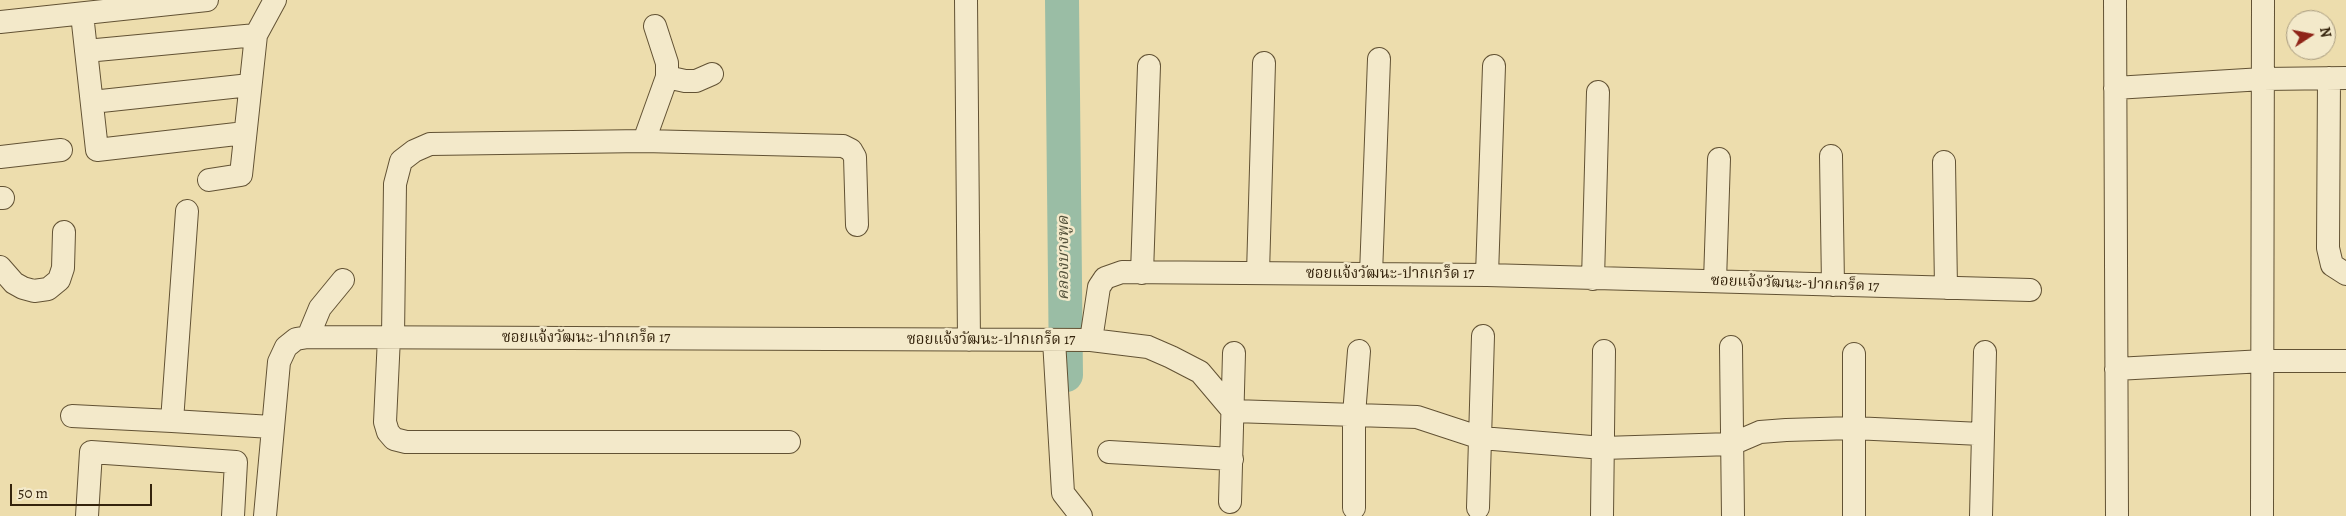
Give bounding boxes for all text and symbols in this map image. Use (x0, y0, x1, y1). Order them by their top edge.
north arrow (2286, 10, 2336, 60)
text: N (2315, 25, 2336, 39)
water label: คลองบางพูด (1054, 216, 1074, 300)
street label: ซอยแจ้งวัฒนะ-ปากเกร็ด 17 (1306, 265, 1474, 283)
street label: ซอยแจ้งวัฒนะ-ปากเกร็ด 17 (1710, 272, 1880, 296)
street label: ซอยแจ้งวัฒนะ-ปากเกร็ด 17 (502, 329, 670, 347)
street label: ซอยแจ้งวัฒนะ-ปากเกร็ด 17 (907, 331, 1075, 349)
scale bar (12, 474, 155, 506)
text: 50 m (18, 483, 48, 503)

